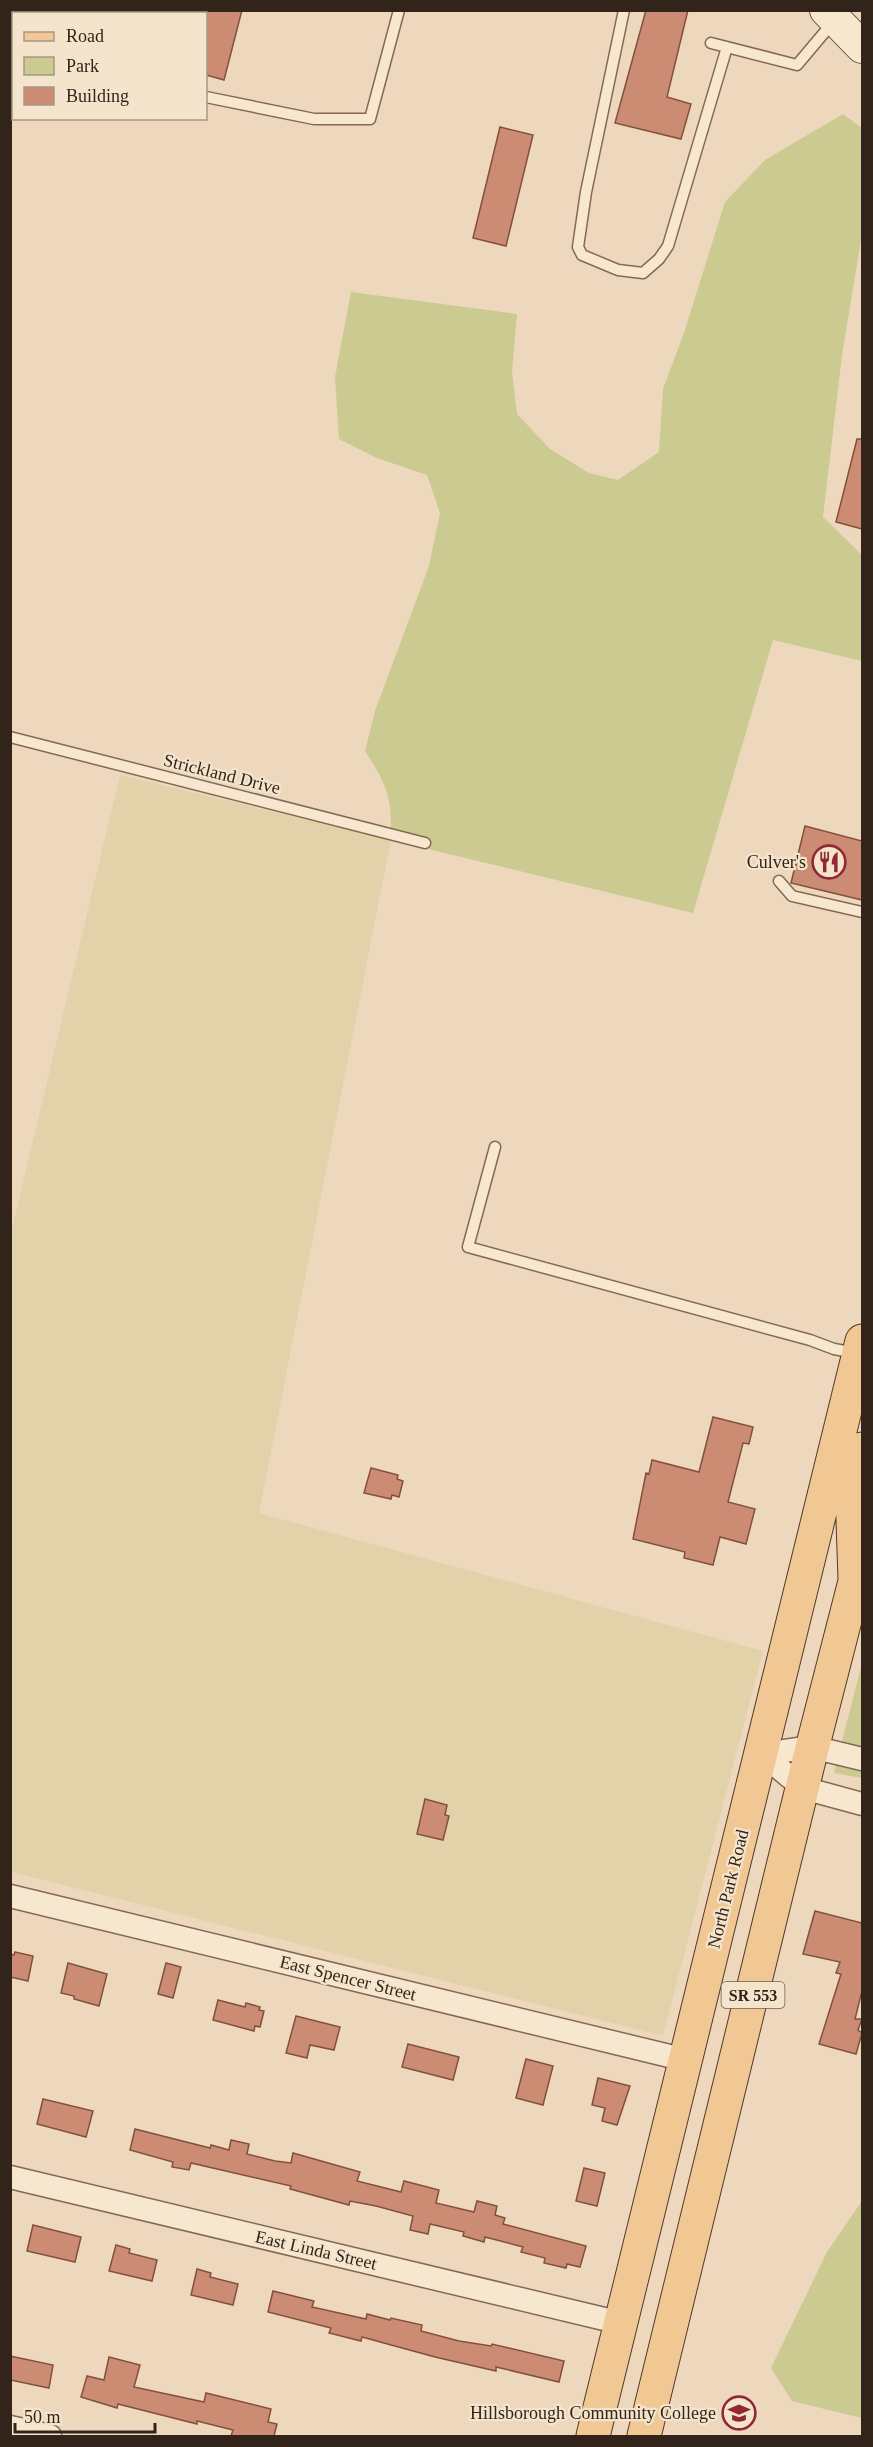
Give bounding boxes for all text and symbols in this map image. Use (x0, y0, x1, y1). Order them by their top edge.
legend (12, 12, 207, 120)
text: Road (66, 26, 104, 46)
text: Park (66, 56, 99, 76)
text: Building (66, 86, 129, 106)
street label: Strickland Drive (162, 750, 282, 798)
restaurant icon: Culver's (811, 844, 847, 880)
place label: Culver's (747, 852, 806, 872)
street label: North Park Road (704, 1827, 752, 1951)
street label: East Spencer Street (278, 1951, 418, 2005)
road number: SR 553 (722, 1982, 784, 2008)
street label: East Linda Street (253, 2226, 379, 2274)
school or university icon: Hillsborough Community College (721, 2395, 757, 2431)
scale bar (15, 2396, 154, 2434)
place label: Hillsborough Community College (470, 2403, 716, 2423)
text: 50 m (24, 2407, 61, 2427)

